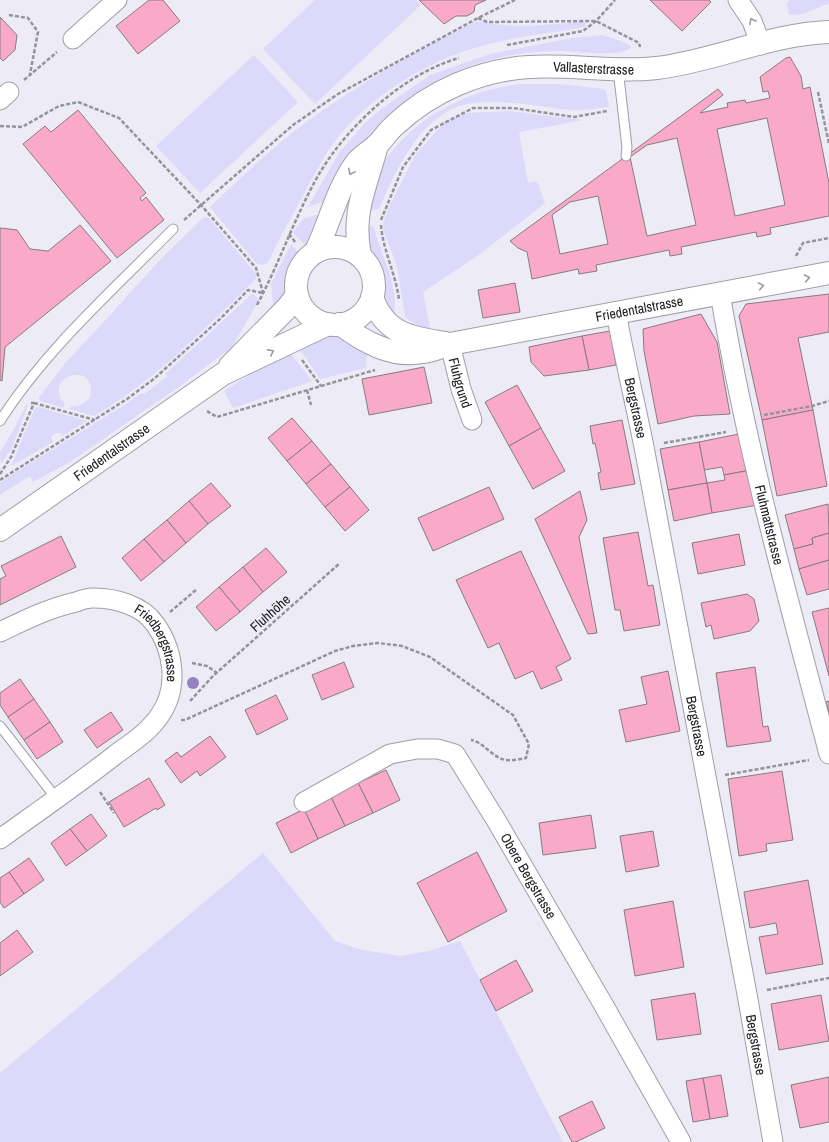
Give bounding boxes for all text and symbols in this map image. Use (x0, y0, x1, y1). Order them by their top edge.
one-way arrow (749, 18, 757, 25)
street label: Vallasterstrasse (553, 57, 634, 79)
one-way arrow (348, 168, 355, 176)
one-way arrow (804, 274, 810, 282)
one-way arrow (758, 282, 764, 291)
street label: Friedentalstrasse (594, 292, 685, 326)
one-way arrow (267, 349, 274, 356)
street label: Fluhgrund (445, 356, 476, 410)
street label: Bergstrasse (621, 376, 651, 440)
street label: Friedentalstrasse (70, 419, 153, 485)
street label: Fluhmattstrasse (751, 483, 788, 567)
street label: Fluhhöhe (246, 590, 294, 636)
street label: Friedbergstrasse (131, 600, 181, 682)
street label: Bergstrasse (682, 694, 711, 758)
street label: Obere Bergstrasse (496, 830, 561, 922)
street label: Bergstrasse (742, 1013, 770, 1076)

